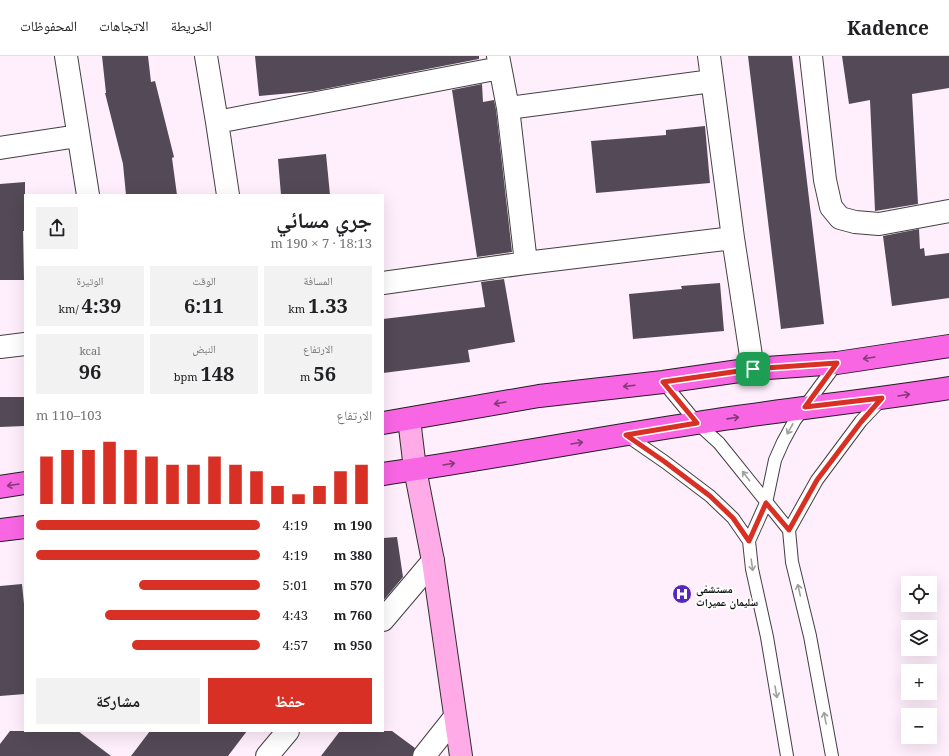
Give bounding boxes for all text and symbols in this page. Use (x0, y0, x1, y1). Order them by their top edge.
text: Kadence (847, 15, 929, 41)
text: المحفوظات (20, 16, 77, 35)
text: الاتجاهات (99, 16, 149, 35)
text: الخريطة (171, 16, 212, 35)
text: جري مسائي (276, 204, 372, 234)
button: share (36, 207, 78, 249)
text: 18:13 · 7 × 190 m (270, 234, 372, 252)
text: الوتيرة (77, 273, 103, 288)
text: الوقت (192, 273, 216, 288)
text: المسافة (303, 273, 333, 288)
text: 4:39 (81, 292, 121, 319)
text: 6:11 (184, 292, 224, 319)
text: 1.33 (308, 292, 348, 319)
text: /km (59, 301, 81, 316)
text: km (288, 301, 308, 316)
text: النبض (192, 341, 216, 356)
text: الارتفاع (303, 341, 333, 356)
text: kcal (79, 343, 101, 358)
pin (736, 352, 770, 386)
one-way arrow (863, 354, 876, 362)
text: 96 (79, 358, 101, 385)
icon: arrive (742, 358, 764, 380)
text: 148 (200, 360, 234, 387)
text: 56 (313, 360, 336, 387)
text: bpm (174, 369, 200, 384)
text: m (300, 369, 313, 384)
one-way arrow (623, 382, 636, 390)
one-way arrow (897, 391, 910, 399)
one-way arrow (494, 399, 507, 407)
text: 103–110 m (36, 406, 102, 424)
text: الارتفاع (337, 406, 372, 424)
one-way arrow (727, 414, 740, 422)
one-way arrow (786, 423, 793, 435)
one-way arrow (571, 439, 584, 447)
one-way arrow (442, 460, 455, 468)
one-way arrow (742, 471, 750, 482)
one-way arrow (6, 481, 19, 489)
text: 4:19 (282, 516, 308, 534)
text: 190 m (334, 516, 372, 534)
text: 4:19 (282, 546, 308, 564)
text: 380 m (334, 546, 372, 564)
one-way arrow (748, 558, 756, 571)
text: 5:01 (282, 576, 308, 594)
text: 570 m (334, 576, 372, 594)
map controls (901, 576, 937, 744)
button: locate (901, 576, 937, 612)
place label: مستشفى سليمان عميرات (696, 581, 758, 610)
hospital icon: مستشفى سليمان عميرات (671, 583, 693, 605)
one-way arrow (794, 584, 802, 597)
text: 4:43 (282, 606, 308, 624)
text: 760 m (334, 606, 372, 624)
button: layers (901, 620, 937, 656)
text: 4:57 (282, 636, 308, 654)
text: 950 m (334, 636, 372, 654)
button: + (901, 664, 937, 700)
button: مشاركة (36, 678, 200, 724)
button: حفظ (208, 678, 372, 724)
one-way arrow (773, 685, 781, 698)
button: − (901, 708, 937, 744)
one-way arrow (820, 712, 828, 725)

